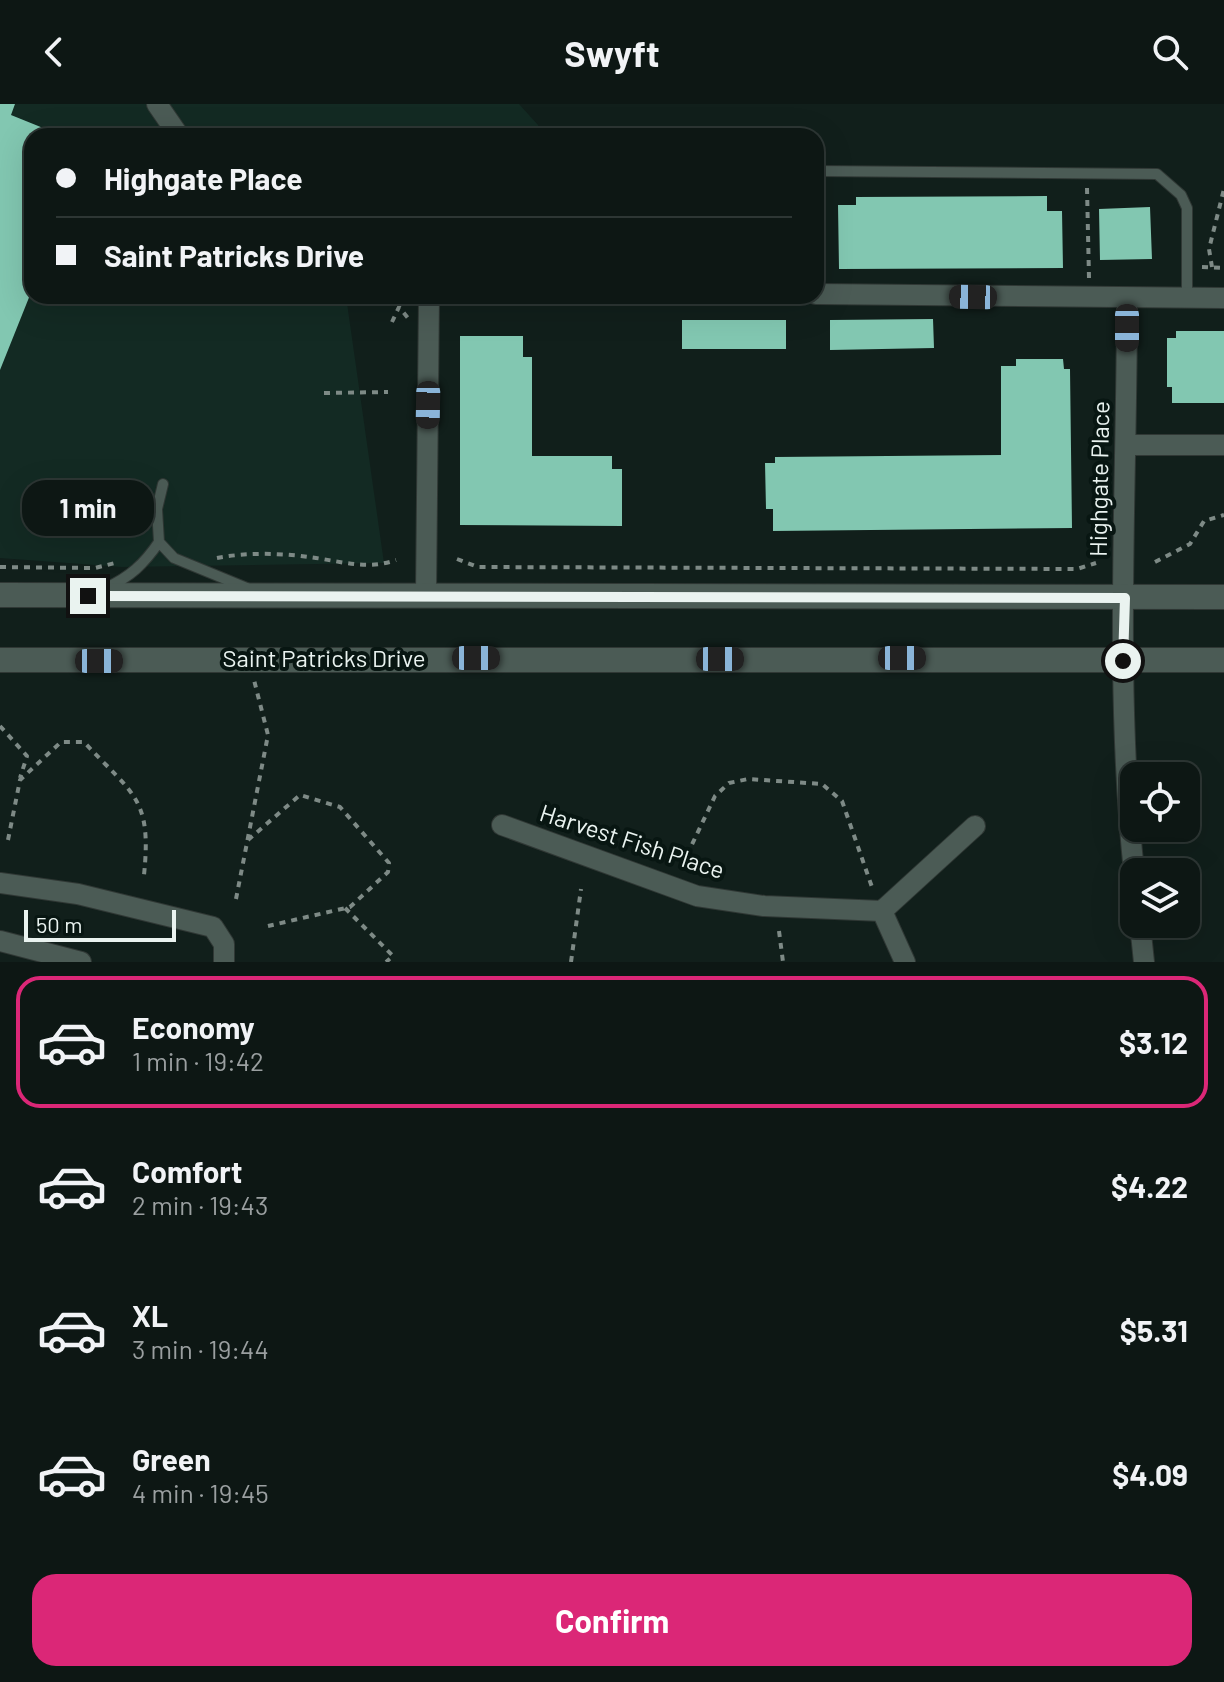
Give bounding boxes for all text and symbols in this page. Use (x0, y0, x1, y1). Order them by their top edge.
icon: back (32, 30, 76, 74)
icon: search (1148, 30, 1192, 74)
text: Swyft (564, 31, 660, 74)
text: Highgate Place (104, 160, 303, 196)
text: Saint Patricks Drive (104, 237, 364, 273)
car (949, 285, 997, 309)
car (1115, 304, 1139, 352)
car (416, 381, 440, 429)
street label: Highgate Place (1083, 401, 1114, 557)
callout: 1 min (22, 480, 154, 536)
text: 1 min (60, 492, 116, 523)
route end (70, 578, 106, 614)
street label: Saint Patricks Drive (223, 643, 425, 672)
route start (1105, 643, 1141, 679)
car (452, 646, 500, 670)
car (878, 646, 926, 670)
car (696, 647, 744, 671)
car (75, 649, 123, 673)
map controls (1120, 762, 1200, 938)
button: locate (1120, 762, 1200, 842)
street label: Harvest Fish Place (537, 797, 728, 884)
button: layers (1120, 858, 1200, 938)
scale bar (24, 906, 176, 942)
text: 50 m (36, 911, 82, 937)
icon: car (36, 1006, 108, 1078)
text: Economy (132, 1009, 255, 1045)
text: $3.12 (1119, 1024, 1188, 1060)
text: 1 min · 19:42 (132, 1045, 264, 1076)
icon: car (36, 1150, 108, 1222)
text: Comfort (132, 1153, 242, 1189)
text: $4.22 (1111, 1168, 1188, 1204)
text: 2 min · 19:43 (132, 1189, 268, 1220)
icon: car (36, 1294, 108, 1366)
text: XL (132, 1297, 168, 1333)
text: $5.31 (1120, 1312, 1188, 1348)
text: 3 min · 19:44 (132, 1333, 269, 1364)
icon: car (36, 1438, 108, 1510)
text: Green (132, 1441, 211, 1477)
text: $4.09 (1112, 1456, 1188, 1492)
text: 4 min · 19:45 (132, 1477, 269, 1508)
button: Confirm (32, 1574, 1192, 1666)

